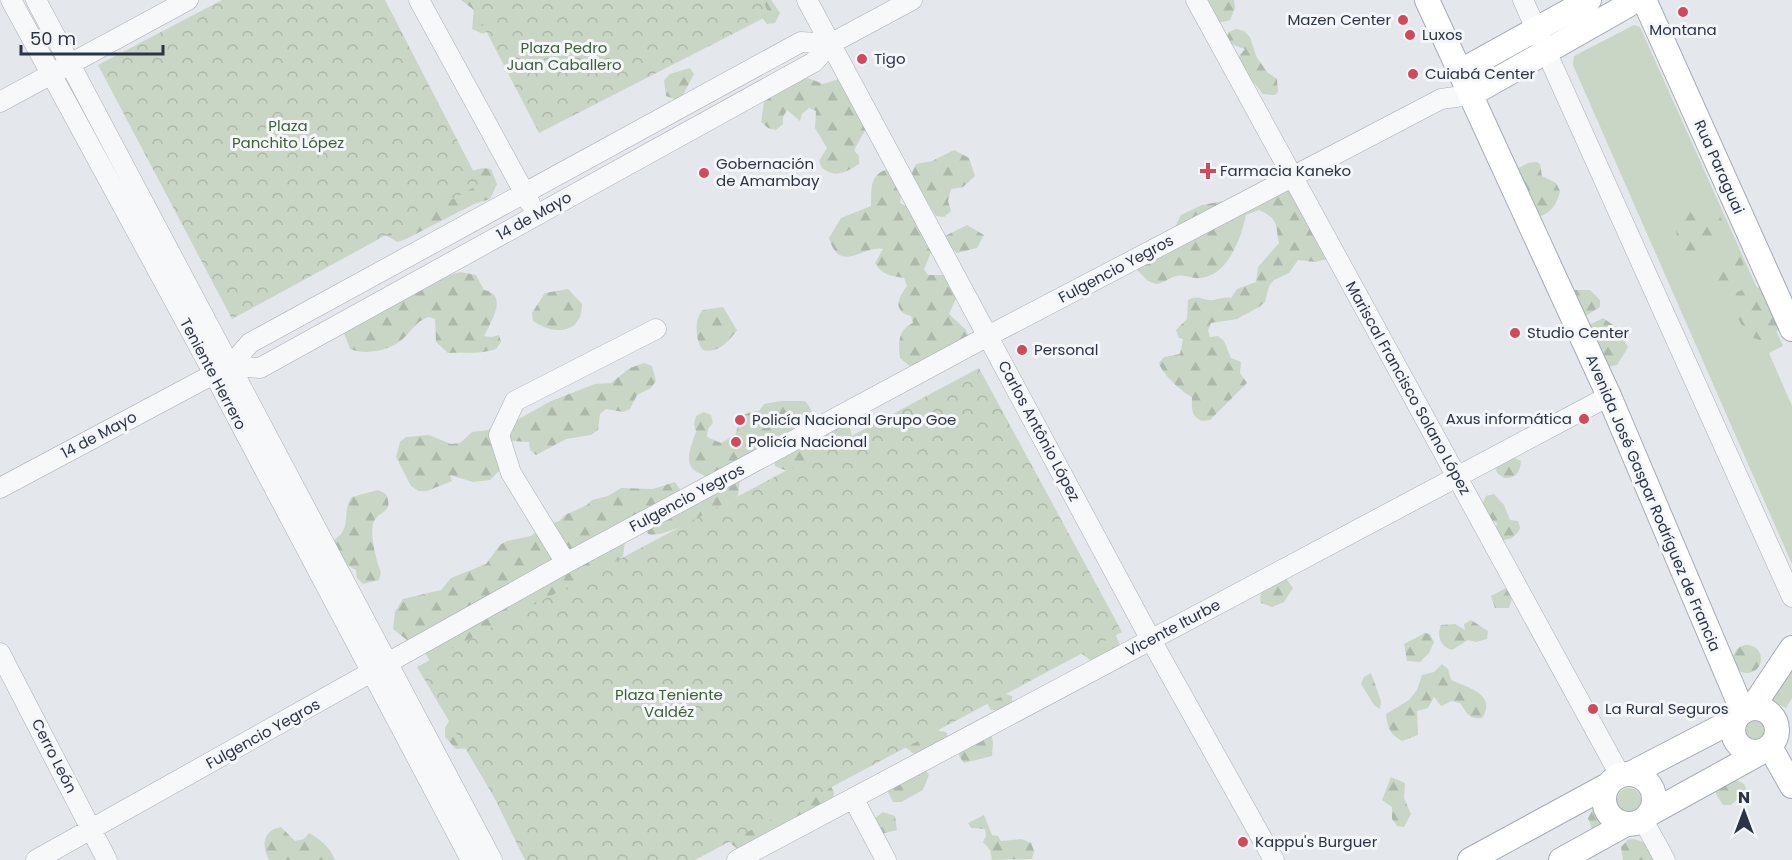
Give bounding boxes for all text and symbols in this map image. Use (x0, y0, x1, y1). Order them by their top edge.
marker: Montana (1676, 5, 1690, 19)
place label: Mazen Center (1287, 9, 1391, 30)
marker: Mazen Center (1396, 13, 1410, 27)
scale bar (21, 18, 164, 56)
place label: Montana (1649, 19, 1717, 40)
place label: Luxos (1422, 24, 1463, 45)
text: 50 m (30, 26, 76, 51)
marker: Luxos (1403, 28, 1417, 42)
park label: Plaza Pedro Juan Caballero (506, 37, 622, 75)
place label: Tigo (874, 48, 906, 69)
marker: Tigo (855, 52, 869, 66)
place label: Cuiabá Center (1425, 63, 1536, 84)
marker: Cuiabá Center (1406, 67, 1420, 81)
park label: Plaza Panchito López (232, 115, 344, 153)
street label: Rua Paraguai (1689, 116, 1750, 217)
place label: Gobernación de Amambay (716, 153, 820, 191)
place label: Farmacia Kaneko (1220, 160, 1351, 181)
marker: Farmacia Kaneko (1201, 164, 1215, 178)
marker: Gobernación de Amambay (697, 166, 711, 180)
street label: 14 de Mayo (492, 186, 575, 245)
street label: Fulgencio Yegros (1055, 229, 1177, 308)
street label: Mariscal Francisco Solano López (1341, 277, 1476, 498)
street label: Teniente Herrero (175, 314, 252, 433)
place label: Studio Center (1527, 322, 1630, 343)
marker: Studio Center (1508, 326, 1522, 340)
place label: Personal (1034, 339, 1098, 360)
marker: Personal (1015, 343, 1029, 357)
street label: Avenida José Gaspar Rodríguez de Francia (1581, 351, 1726, 655)
street label: Carlos Antônio López (993, 357, 1086, 505)
street label: 14 de Mayo (57, 406, 140, 463)
place label: Axus informática (1446, 408, 1572, 429)
place label: Policía Nacional Grupo Goe (752, 409, 956, 430)
marker: Axus informática (1577, 412, 1591, 426)
marker: Policía Nacional Grupo Goe (733, 413, 747, 427)
place label: Policía Nacional (748, 431, 867, 452)
marker: Policía Nacional (729, 435, 743, 449)
street label: Fulgencio Yegros (626, 458, 748, 537)
street label: Vicente Iturbe (1122, 594, 1224, 661)
park label: Plaza Teniente Valdéz (615, 684, 723, 722)
street label: Fulgencio Yegros (202, 693, 324, 774)
place label: La Rural Seguros (1605, 698, 1729, 719)
marker: La Rural Seguros (1586, 702, 1600, 716)
street label: Cerro León (27, 715, 82, 796)
north arrow (1714, 782, 1774, 842)
text: N (1738, 786, 1750, 809)
place label: Kappu's Burguer (1255, 831, 1378, 852)
marker: Kappu's Burguer (1236, 835, 1250, 849)

